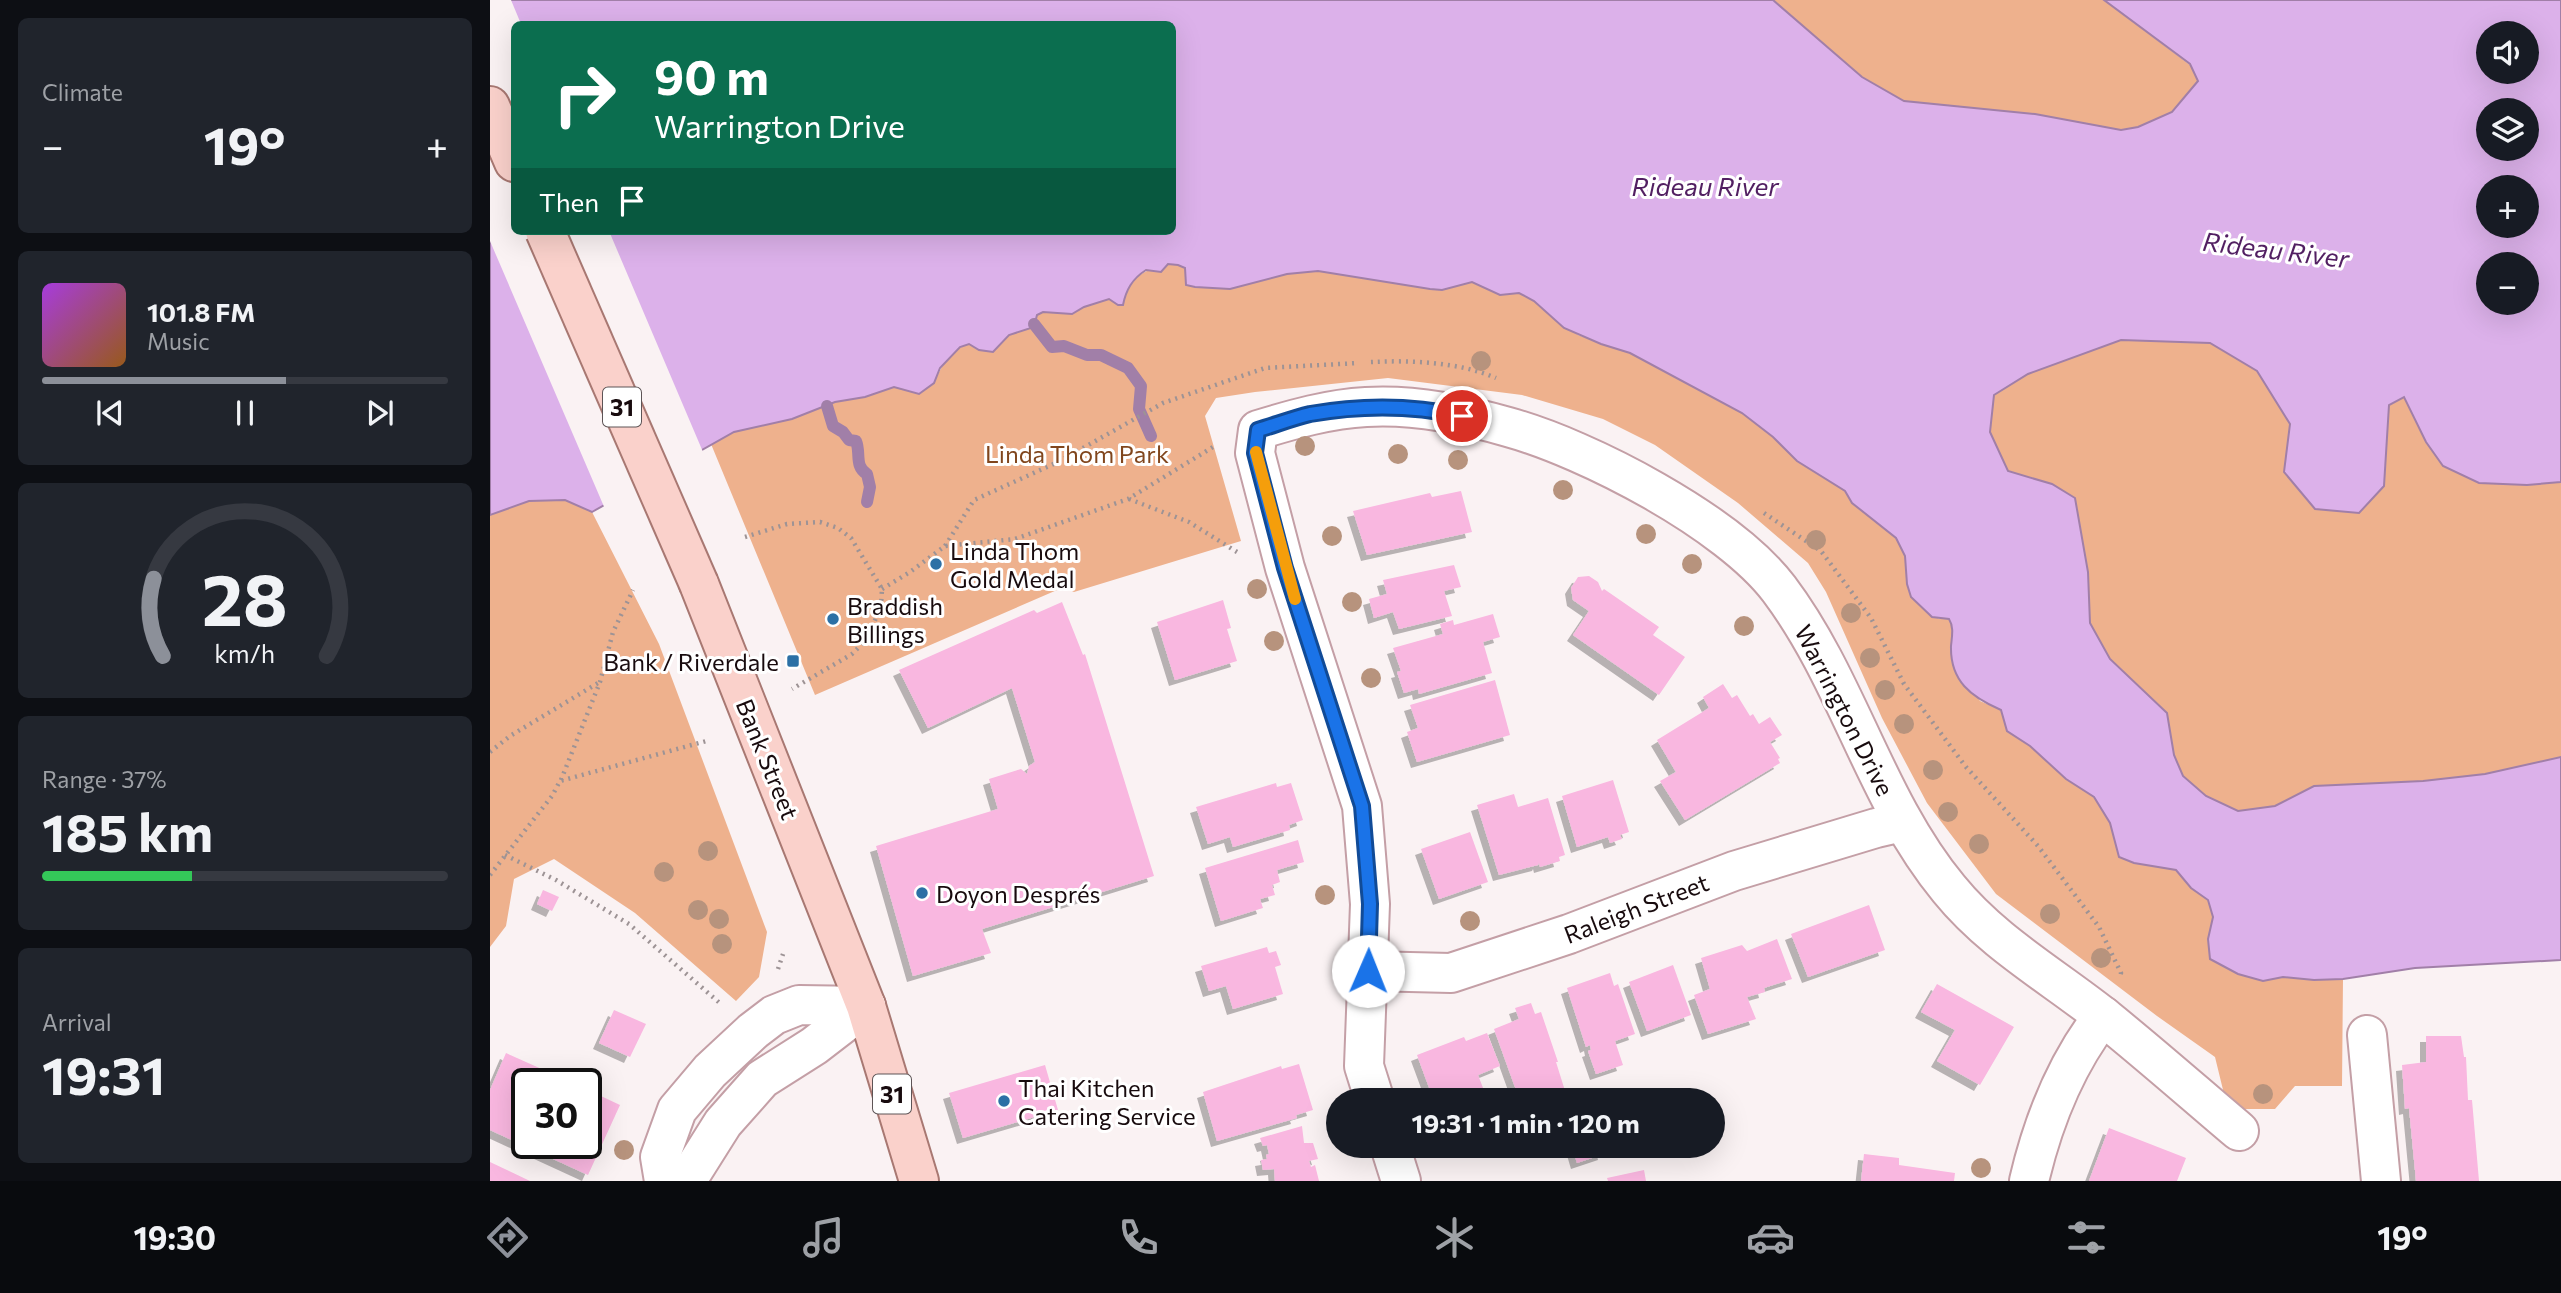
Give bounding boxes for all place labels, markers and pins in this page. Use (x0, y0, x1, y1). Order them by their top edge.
pin (1432, 386, 1492, 446)
place label: Linda Thom Gold Medal (950, 536, 1079, 593)
marker: Linda Thom Gold Medal (928, 556, 944, 572)
place label: Braddish Billings (847, 591, 943, 648)
marker: Braddish Billings (825, 611, 841, 627)
place label: Bank / Riverdale (603, 647, 779, 676)
marker: Bank / Riverdale (785, 653, 801, 669)
place label: Doyon Després (936, 879, 1100, 908)
marker: Doyon Després (914, 885, 930, 901)
place label: Thai Kitchen Catering Service (1018, 1073, 1196, 1130)
marker: Thai Kitchen Catering Service (996, 1093, 1012, 1109)

